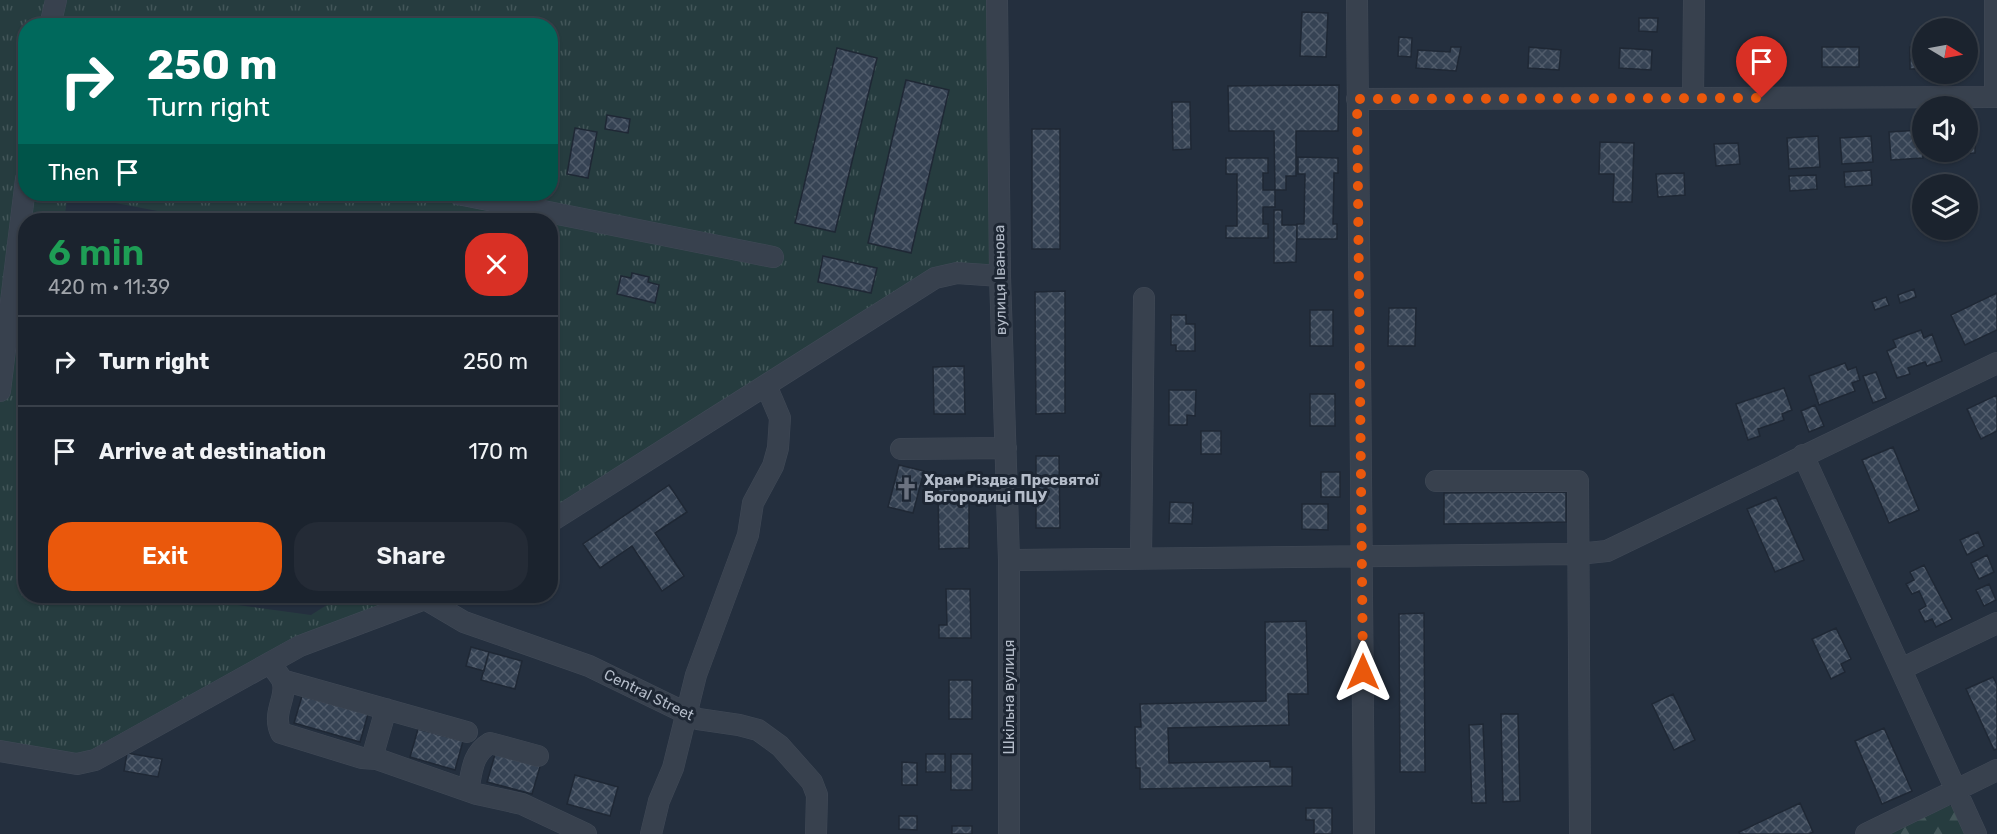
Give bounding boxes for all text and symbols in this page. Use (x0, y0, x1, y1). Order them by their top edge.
north arrow (1912, 18, 1978, 84)
map controls (1912, 18, 1978, 240)
pin (1736, 36, 1787, 98)
text: 250 m (147, 40, 277, 90)
icon: right (48, 42, 126, 120)
icon: arrive (1745, 45, 1778, 78)
text: Turn right (147, 91, 270, 123)
button: sound (1912, 96, 1978, 162)
icon: arrive (111, 156, 144, 189)
text: Then (48, 159, 99, 186)
button: layers (1912, 174, 1978, 240)
street label: вулиця Іванова (990, 225, 1010, 335)
text: 6 min (48, 231, 144, 274)
button: close (465, 233, 528, 296)
text: 420 m · 11:39 (48, 275, 170, 299)
icon: right (48, 345, 81, 378)
text: Turn right (99, 348, 209, 375)
text: 250 m (463, 348, 528, 375)
icon: arrive (48, 435, 81, 468)
text: Arrive at destination (99, 438, 326, 465)
text: 170 m (468, 438, 528, 465)
place label: Храм Різдва Пресвятої Богородиці ПЦУ (924, 471, 1099, 506)
church icon: Храм Різдва Пресвятої Богородиці ПЦУ (893, 476, 919, 502)
button: Exit (48, 522, 282, 591)
button: Share (294, 522, 528, 591)
street label: Шкільна вулиця (1000, 640, 1018, 754)
position arrow (1331, 640, 1395, 704)
street label: Central Street (601, 665, 697, 725)

